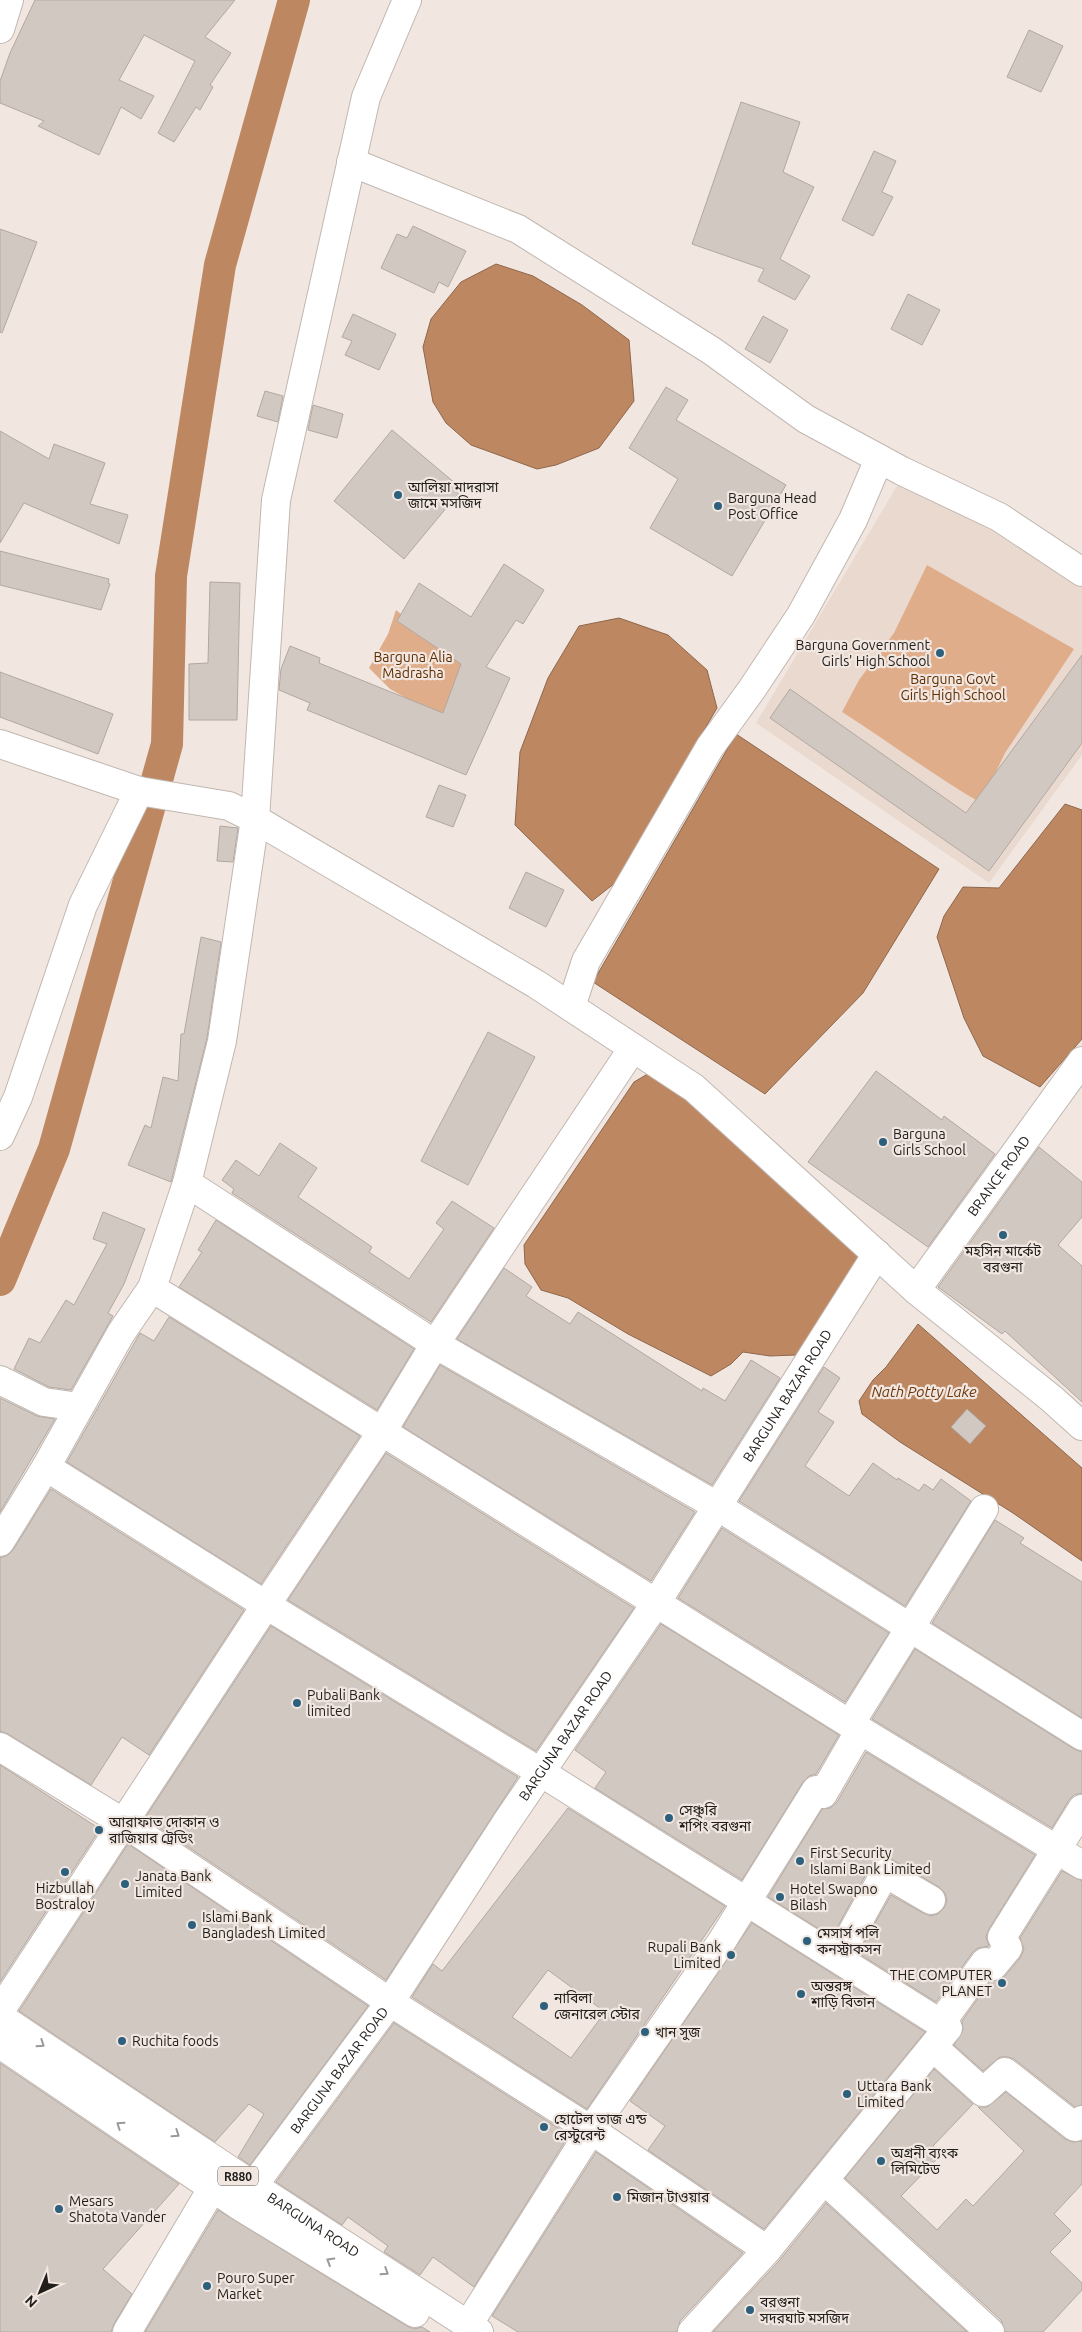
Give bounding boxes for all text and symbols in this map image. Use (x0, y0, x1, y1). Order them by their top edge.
place label: আলিয়া মাদরাসা জামে মসজিদ (407, 479, 499, 511)
marker: আলিয়া মাদরাসা জামে মসজিদ (392, 489, 404, 501)
place label: Barguna Head Post Office (728, 490, 817, 522)
marker: Barguna Head Post Office (712, 500, 724, 512)
place label: Barguna Government Girls' High School (796, 637, 930, 669)
marker: Barguna Government Girls' High School (934, 647, 946, 659)
park label: Barguna Alia Madrasha (373, 649, 453, 681)
park label: Barguna Govt Girls High School (900, 671, 1006, 703)
place label: Barguna Girls School (893, 1126, 966, 1158)
street label: BRANCE ROAD (964, 1132, 1033, 1219)
marker: Barguna Girls School (877, 1136, 889, 1148)
marker: মহসিন মার্কেট বরগুনা (997, 1229, 1009, 1241)
place label: মহসিন মার্কেট বরগুনা (964, 1242, 1042, 1275)
street label: BARGUNA BAZAR ROAD (739, 1326, 835, 1465)
water label: Nath Potty Lake (871, 1383, 977, 1400)
street label: BARGUNA BAZAR ROAD (516, 1668, 616, 1804)
place label: Pubali Bank limited (307, 1687, 380, 1719)
marker: Pubali Bank limited (291, 1697, 303, 1709)
place label: সেঞ্চুরি শপিং বরগুনা (678, 1802, 751, 1834)
marker: সেঞ্চুরি শপিং বরগুনা (663, 1812, 675, 1824)
place label: আরাফাত দোকান ও রাজিয়ার ট্রেডিং (108, 1814, 219, 1846)
marker: আরাফাত দোকান ও রাজিয়ার ট্রেডিং (93, 1824, 105, 1836)
place label: First Security Islami Bank Limited (810, 1845, 931, 1877)
marker: First Security Islami Bank Limited (794, 1855, 806, 1867)
marker: Hizbullah Bostraloy (59, 1866, 71, 1878)
place label: Janata Bank Limited (135, 1868, 211, 1900)
marker: Janata Bank Limited (119, 1878, 131, 1890)
place label: Hizbullah Bostraloy (35, 1880, 95, 1912)
place label: Hotel Swapno Bilash (790, 1881, 878, 1913)
marker: Hotel Swapno Bilash (774, 1891, 786, 1903)
place label: Islami Bank Bangladesh Limited (202, 1909, 326, 1941)
marker: Islami Bank Bangladesh Limited (186, 1919, 198, 1931)
place label: মেসার্স পলি কনস্ট্রাকসন (816, 1924, 882, 1957)
marker: মেসার্স পলি কনস্ট্রাকসন (801, 1935, 813, 1947)
place label: Rupali Bank Limited (647, 1939, 721, 1971)
marker: Rupali Bank Limited (725, 1949, 737, 1961)
place label: THE COMPUTER PLANET (890, 1967, 992, 1999)
marker: THE COMPUTER PLANET (996, 1977, 1008, 1989)
place label: অন্তরঙ্গ শাড়ি বিতান (810, 1978, 876, 2010)
marker: অন্তরঙ্গ শাড়ি বিতান (795, 1988, 807, 2000)
place label: নাবিলা জেনারেল স্টোর (553, 1990, 641, 2022)
marker: নাবিলা জেনারেল স্টোর (538, 2000, 550, 2012)
street label: BARGUNA BAZAR ROAD (287, 2004, 392, 2137)
place label: খান সুজ (655, 2024, 701, 2041)
marker: খান সুজ (639, 2026, 651, 2038)
place label: Ruchita foods (132, 2033, 218, 2049)
marker: Ruchita foods (116, 2035, 128, 2047)
one-way arrow (35, 2038, 44, 2047)
place label: Uttara Bank Limited (857, 2078, 932, 2110)
marker: Uttara Bank Limited (841, 2088, 853, 2100)
place label: হোটেল তাজ এন্ড রেস্টুরেন্ট (554, 2111, 647, 2144)
marker: হোটেল তাজ এন্ড রেস্টুরেন্ট (538, 2121, 550, 2133)
one-way arrow (116, 2122, 126, 2131)
one-way arrow (170, 2128, 179, 2138)
place label: অগ্রনী ব্যংক লিমিটেড (890, 2145, 959, 2177)
marker: অগ্রনী ব্যংক লিমিটেড (875, 2155, 887, 2167)
road number: R880 (218, 2166, 258, 2186)
street label: BARGUNA ROAD (264, 2189, 362, 2260)
place label: মিজান টাওয়ার (626, 2189, 710, 2205)
marker: মিজান টাওয়ার (611, 2191, 623, 2203)
place label: Mesars Shatota Vander (69, 2193, 167, 2225)
marker: Mesars Shatota Vander (53, 2203, 65, 2215)
one-way arrow (326, 2258, 335, 2267)
one-way arrow (379, 2265, 388, 2275)
north arrow (15, 2267, 65, 2317)
place label: Pouro Super Market (217, 2270, 295, 2302)
marker: Pouro Super Market (201, 2280, 213, 2292)
text: N (22, 2292, 40, 2311)
place label: বরগুনা সদরঘাট মসজিদ (759, 2294, 849, 2326)
marker: বরগুনা সদরঘাট মসজিদ (744, 2304, 756, 2316)

